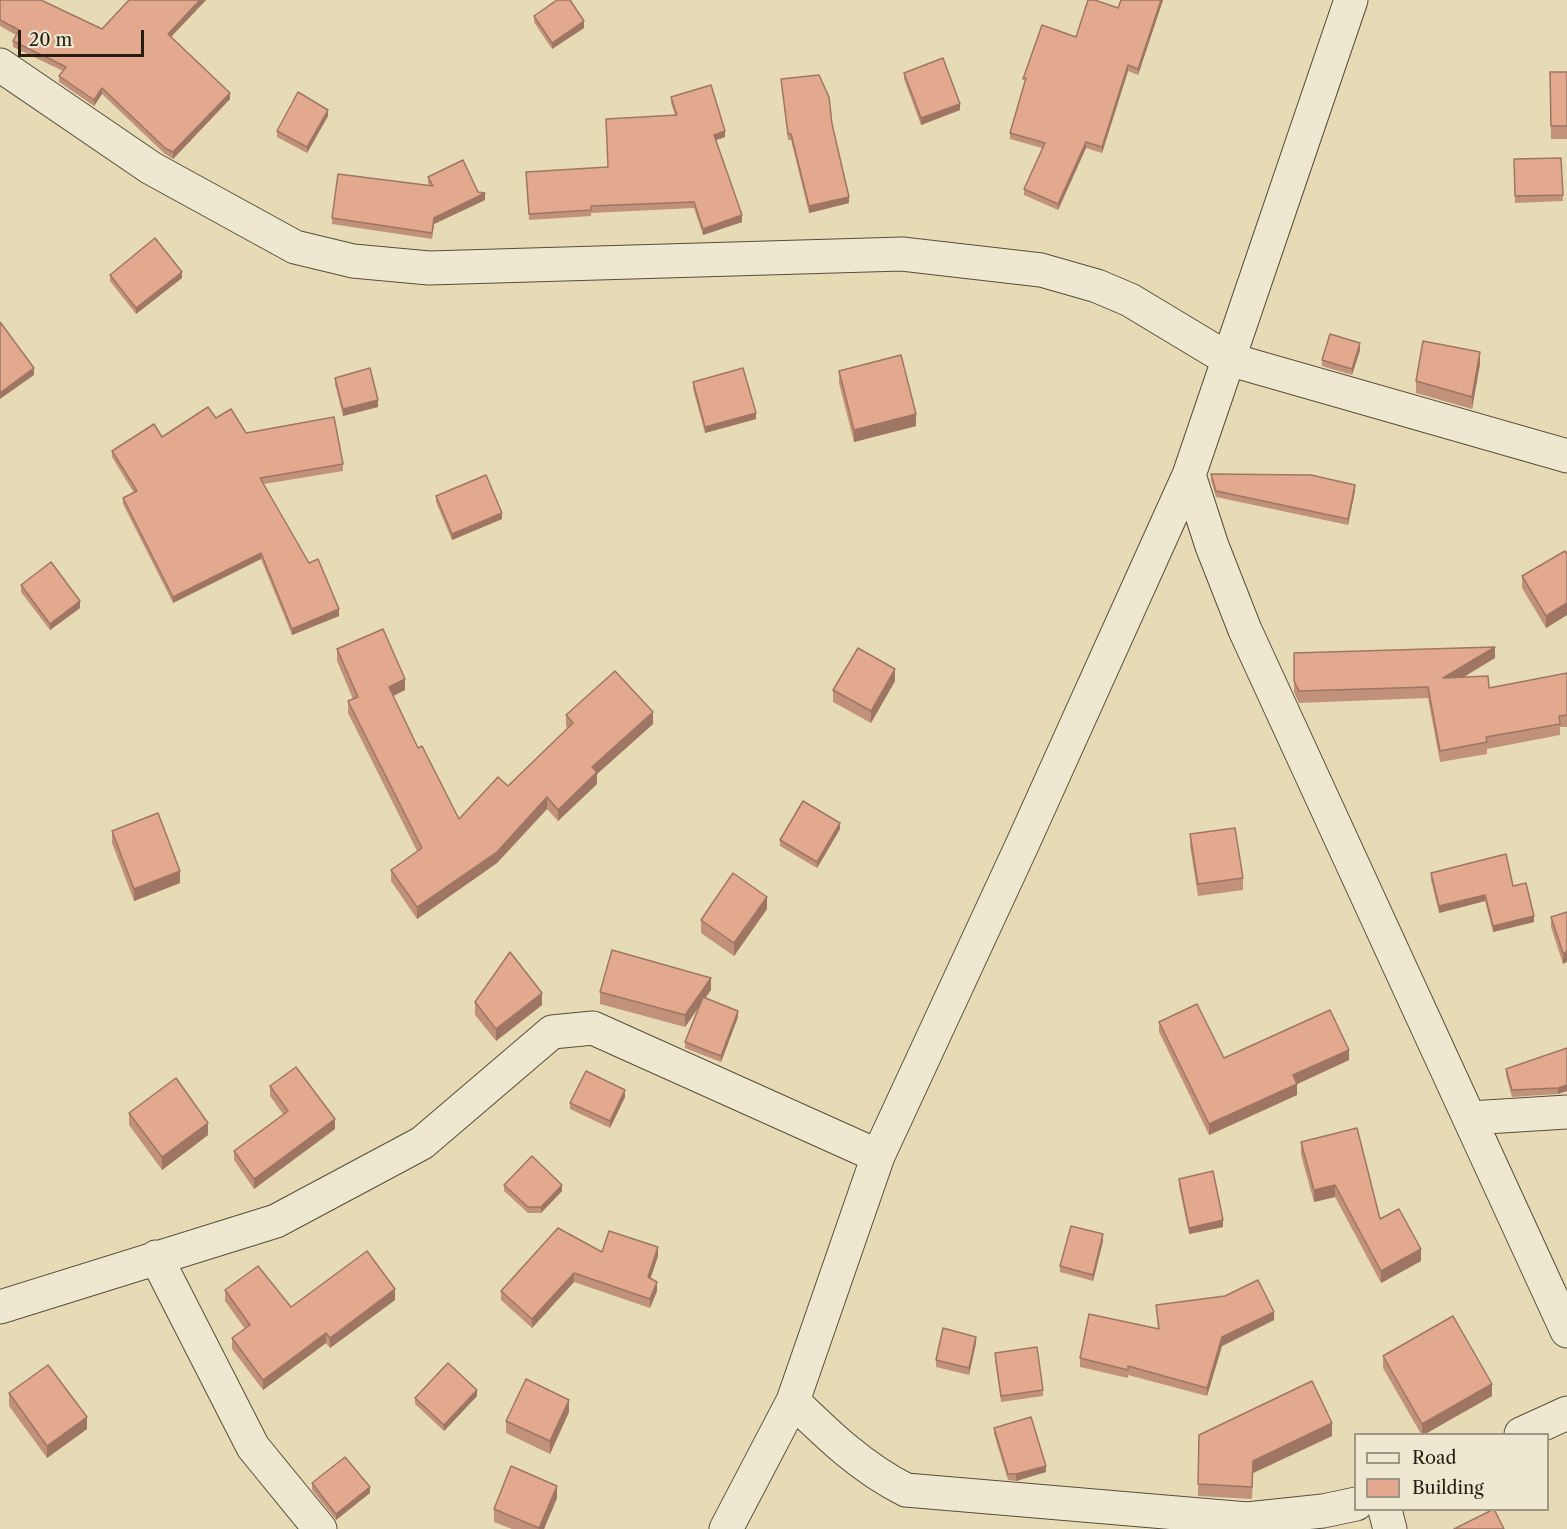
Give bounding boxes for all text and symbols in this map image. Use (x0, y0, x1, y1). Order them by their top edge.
scale bar (21, 18, 147, 56)
text: 20 m (29, 29, 72, 51)
legend (1354, 1433, 1549, 1511)
text: Road (1412, 1447, 1457, 1469)
text: Building (1412, 1477, 1484, 1499)

